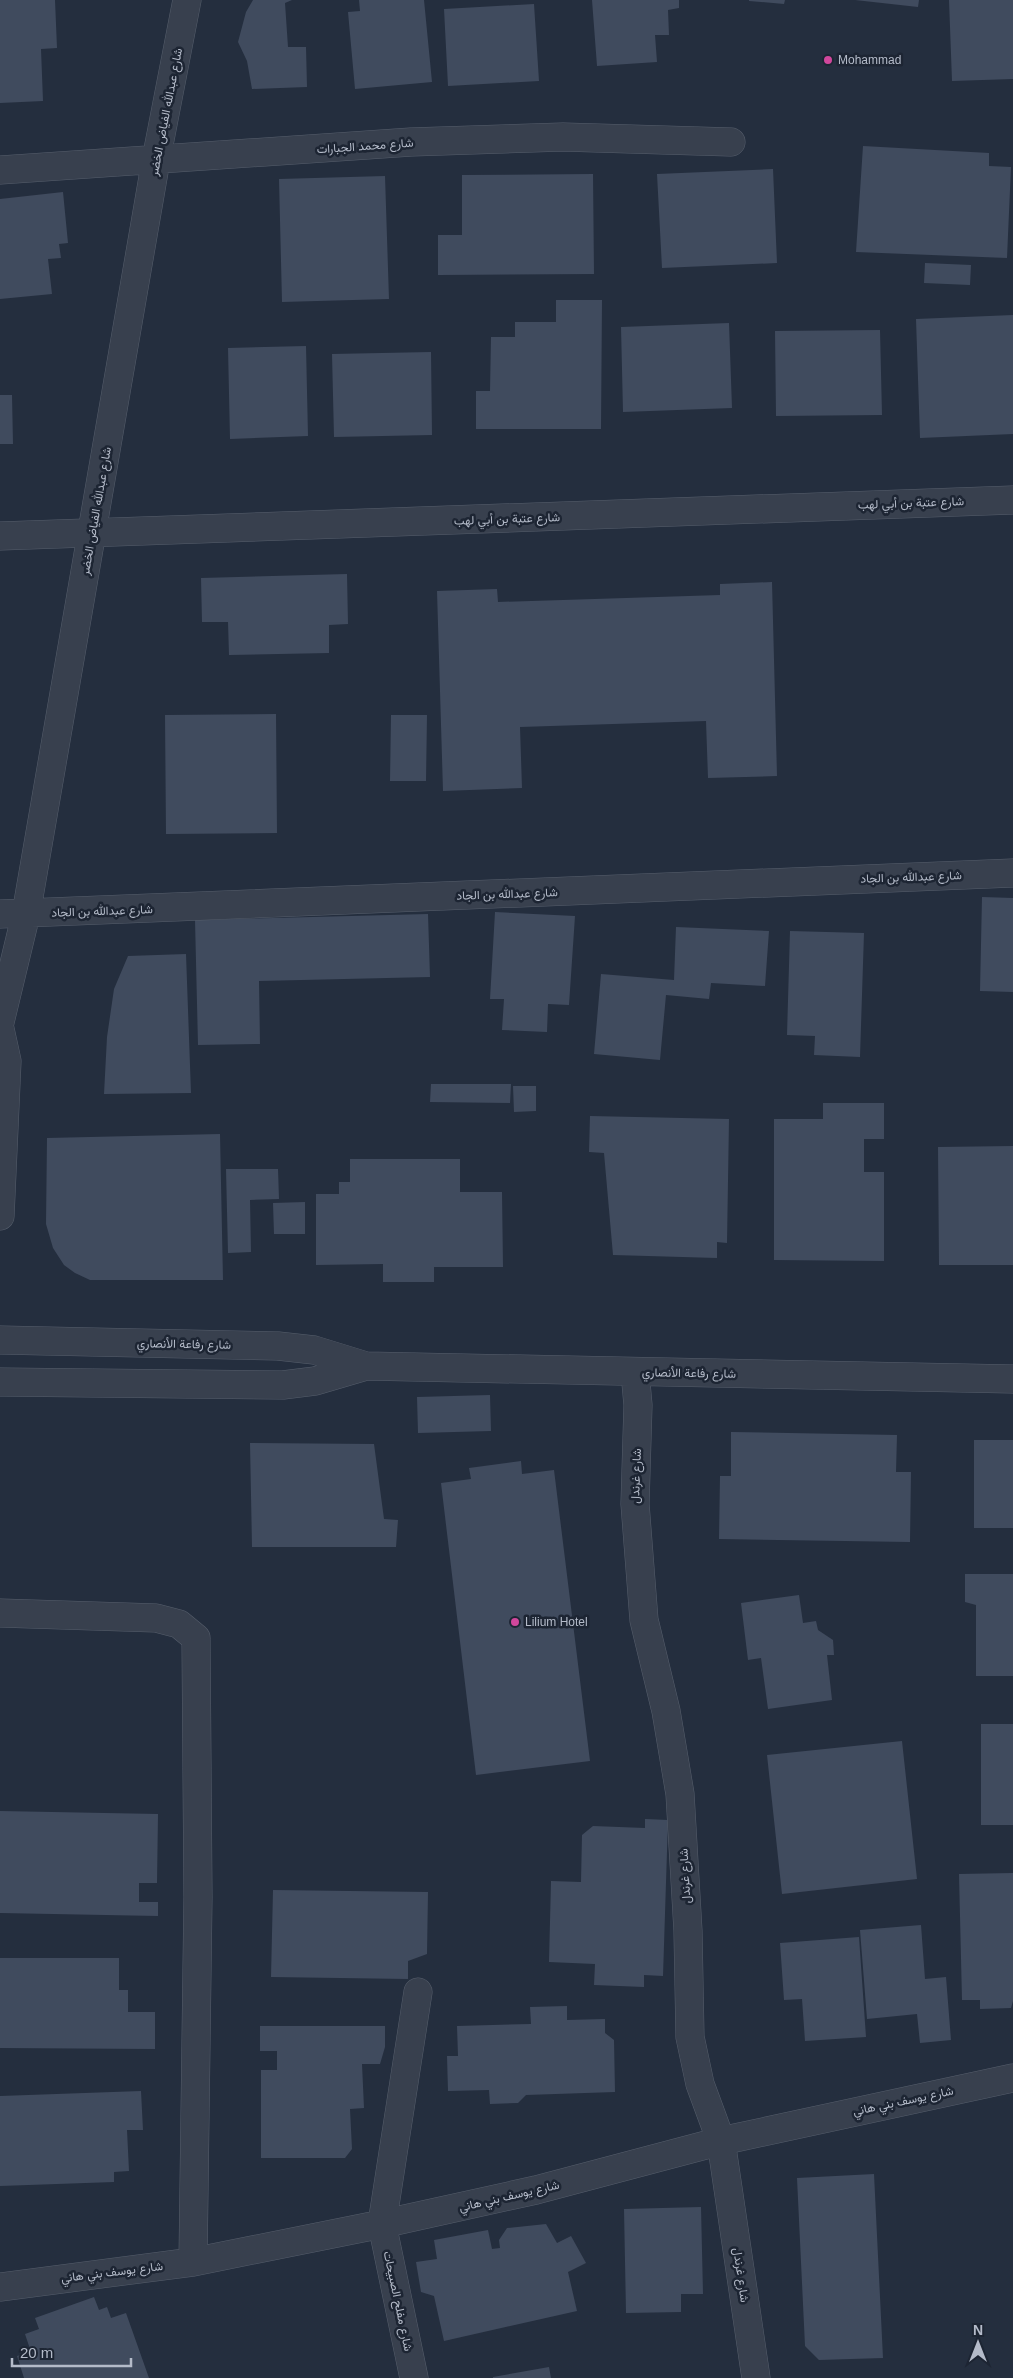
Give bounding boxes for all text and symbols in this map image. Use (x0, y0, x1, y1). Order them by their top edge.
street label: شارع عبدالله الفياض الخضر (147, 47, 187, 179)
place label: Mohammad (838, 53, 901, 67)
marker: Mohammad (822, 54, 834, 66)
street label: شارع محمد الجبارات (316, 136, 414, 158)
street label: شارع عبدالله الفياض الخضر (78, 446, 116, 578)
street label: شارع عتبة بن أبي لهب (858, 494, 965, 515)
street label: شارع عتبة بن أبي لهب (454, 510, 561, 531)
street label: شارع عبدالله بن الجاد (860, 868, 962, 888)
street label: شارع عبدالله بن الجاد (456, 885, 558, 905)
street label: شارع عبدالله بن الجاد (51, 902, 153, 922)
street label: شارع رفاعة الأنصاري (137, 1336, 231, 1355)
street label: شارع رفاعة الأنصاري (642, 1365, 736, 1384)
street label: شارع غرندل (628, 1448, 646, 1504)
place label: Lilium Hotel (525, 1615, 588, 1629)
marker: Lilium Hotel (509, 1616, 521, 1628)
street label: شارع غرندل (677, 1848, 695, 1904)
street label: شارع يوسف بني هاني (851, 2083, 955, 2121)
street label: شارع يوسف بني هاني (457, 2178, 561, 2217)
street label: شارع غرندل (728, 2247, 752, 2304)
street label: شارع مفلح الصبيحات (379, 2250, 415, 2353)
street label: شارع يوسف بني هاني (60, 2259, 164, 2288)
north arrow (953, 2318, 1003, 2368)
text: N (973, 2322, 983, 2338)
scale bar (12, 2336, 131, 2368)
text: 20 m (20, 2344, 53, 2361)

